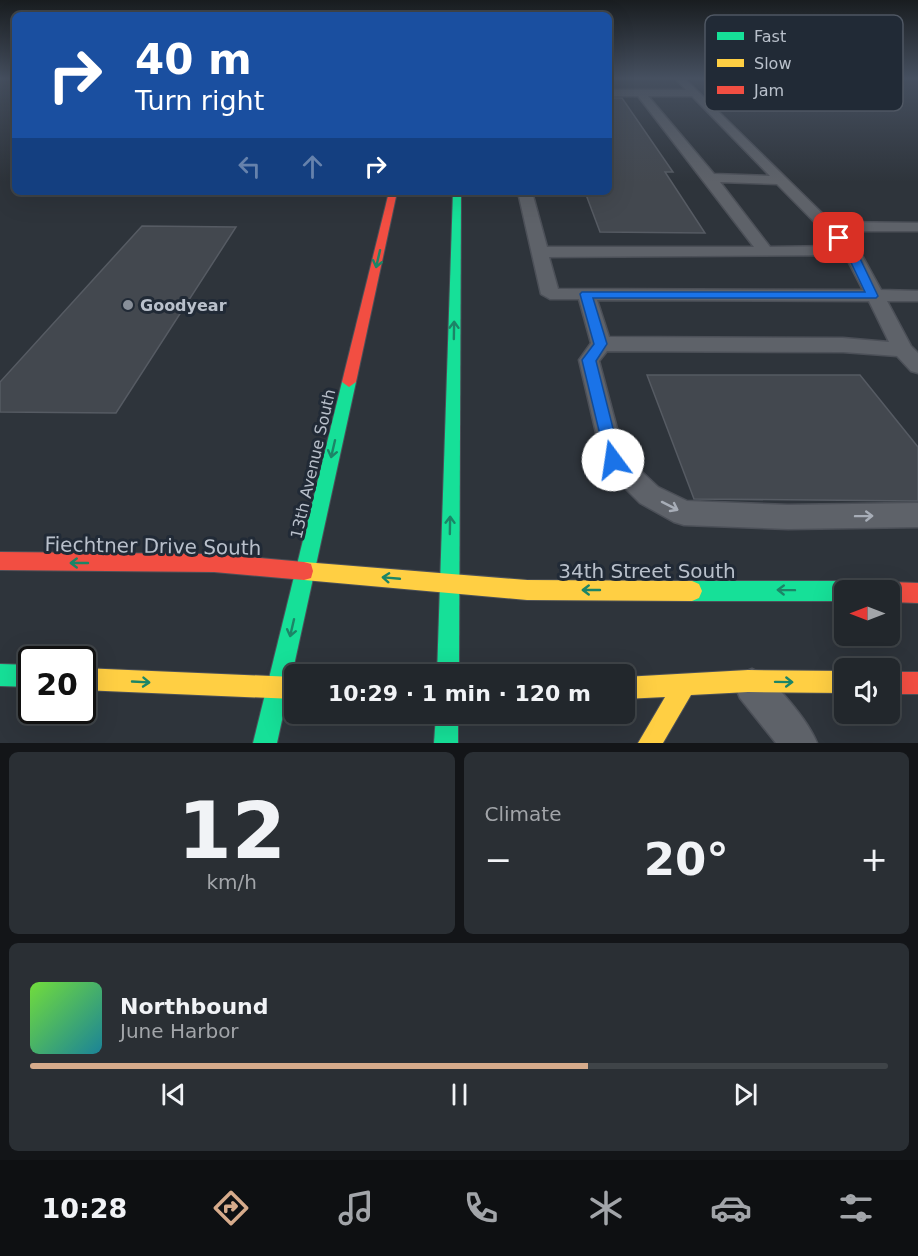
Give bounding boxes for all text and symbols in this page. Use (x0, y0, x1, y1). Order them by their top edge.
legend (705, 15, 903, 111)
text: Fast (754, 27, 786, 46)
text: 40 m (135, 35, 252, 84)
icon: right (36, 36, 114, 114)
text: Slow (754, 54, 791, 73)
text: Jam (753, 81, 784, 100)
text: Turn right (135, 85, 264, 116)
icon: left (233, 150, 266, 183)
icon: ahead (296, 150, 329, 183)
icon: right (359, 150, 392, 183)
pin (813, 212, 864, 263)
icon: arrive (822, 221, 855, 254)
one-way arrow (371, 249, 383, 268)
place label: Goodyear (140, 296, 227, 315)
marker: Goodyear (121, 298, 135, 312)
one-way arrow (448, 320, 460, 340)
street label: 13th Avenue South (287, 387, 339, 541)
position arrow (581, 428, 645, 492)
one-way arrow (327, 439, 339, 458)
one-way arrow (661, 501, 679, 512)
one-way arrow (853, 510, 873, 522)
one-way arrow (445, 515, 456, 535)
street label: Fiechtner Drive South (44, 532, 262, 560)
one-way arrow (70, 557, 90, 569)
street label: 34th Street South (558, 559, 736, 583)
one-way arrow (382, 572, 402, 583)
north arrow (834, 580, 900, 646)
map controls (834, 580, 900, 724)
one-way arrow (582, 584, 602, 596)
one-way arrow (777, 585, 797, 596)
one-way arrow (285, 618, 297, 637)
speed limit sign: 20 (18, 646, 96, 724)
button: sound (834, 658, 900, 724)
one-way arrow (773, 676, 793, 687)
one-way arrow (130, 677, 150, 688)
text: 10:29 · 1 min · 120 m (328, 681, 591, 706)
text: 12 (177, 786, 286, 876)
text: Climate (485, 802, 561, 826)
text: 20° (644, 833, 729, 886)
text: − (485, 840, 512, 879)
text: + (860, 840, 888, 879)
text: km/h (207, 870, 257, 894)
text: Northbound (120, 994, 269, 1019)
text: June Harbor (120, 1019, 239, 1043)
icon: previous (157, 1078, 190, 1111)
icon: pause (443, 1078, 476, 1111)
icon: next (729, 1078, 762, 1111)
icon: directions (210, 1187, 252, 1229)
icon: music (335, 1187, 377, 1229)
icon: phone (460, 1187, 502, 1229)
icon: climate (585, 1187, 627, 1229)
icon: car (710, 1187, 752, 1229)
icon: filters (835, 1187, 877, 1229)
text: 10:28 (41, 1193, 127, 1224)

